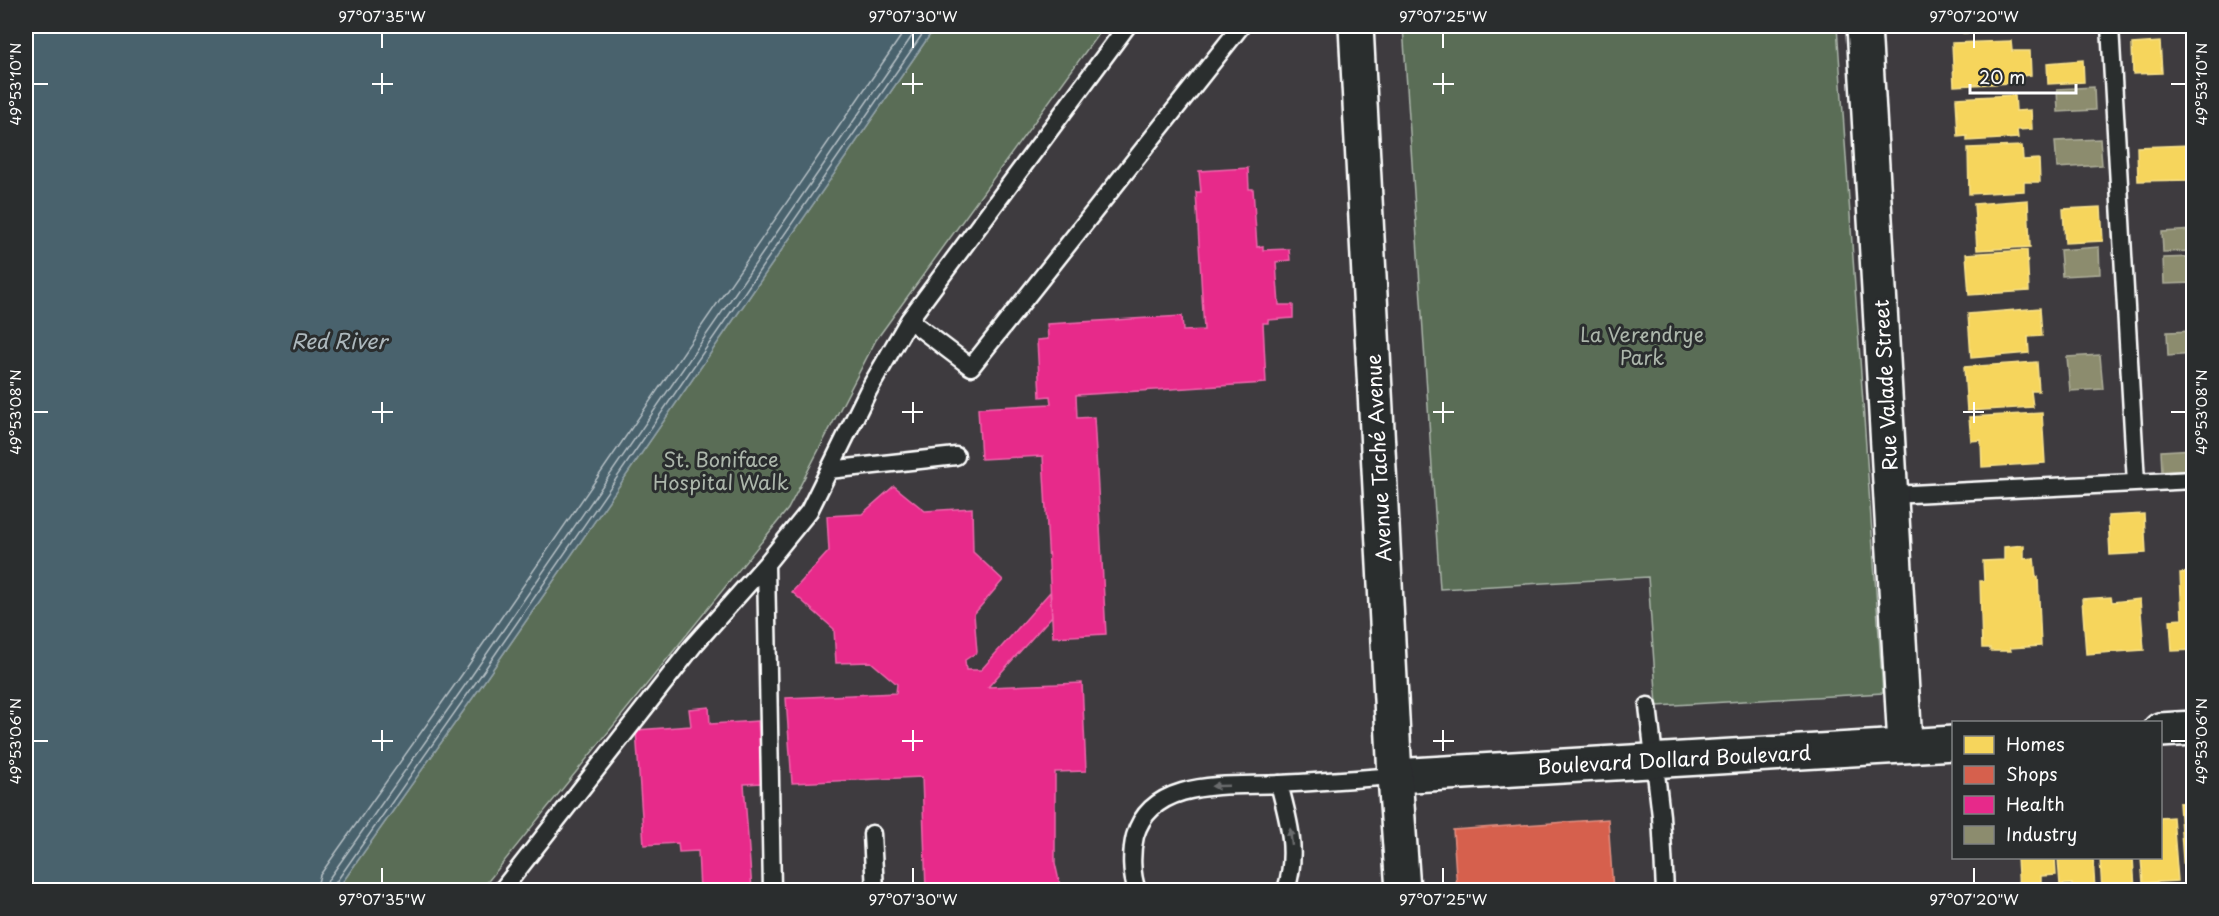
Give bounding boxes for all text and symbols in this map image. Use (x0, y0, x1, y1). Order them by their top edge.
text: 97°07'35"W (338, 4, 426, 27)
text: 97°07'30"W (869, 4, 958, 27)
text: 97°07'25"W (1399, 4, 1488, 27)
text: 97°07'20"W (1929, 4, 2019, 27)
text: 49°53'10"N (3, 43, 26, 125)
text: 49°53'10"N (2189, 43, 2212, 125)
scale bar (1970, 57, 2076, 95)
text: 20 m (1979, 63, 2025, 90)
street label: Rue Valade Street (1866, 299, 1904, 471)
park label: La Verendrye Park (1580, 319, 1704, 372)
water label: Red River (291, 324, 389, 356)
street label: Avenue Taché Avenue (1358, 353, 1398, 563)
text: 49°53'08"N (3, 369, 26, 455)
text: 49°53'08"N (2189, 369, 2212, 455)
park label: St. Boniface Hospital Walk (653, 444, 789, 497)
text: 49°53'06"N (3, 698, 26, 784)
text: 49°53'06"N (2189, 698, 2212, 784)
legend (1952, 721, 2162, 859)
text: Homes (2006, 730, 2064, 757)
street label: Boulevard Dollard Boulevard (1536, 737, 1812, 781)
text: Shops (2006, 760, 2057, 787)
one-way arrow (1211, 781, 1230, 790)
text: Health (2006, 790, 2065, 817)
text: Industry (2006, 820, 2077, 847)
one-way arrow (1286, 827, 1296, 846)
text: 97°07'35"W (338, 887, 426, 910)
text: 97°07'30"W (869, 887, 958, 910)
text: 97°07'25"W (1399, 887, 1488, 910)
text: 97°07'20"W (1929, 887, 2019, 910)

